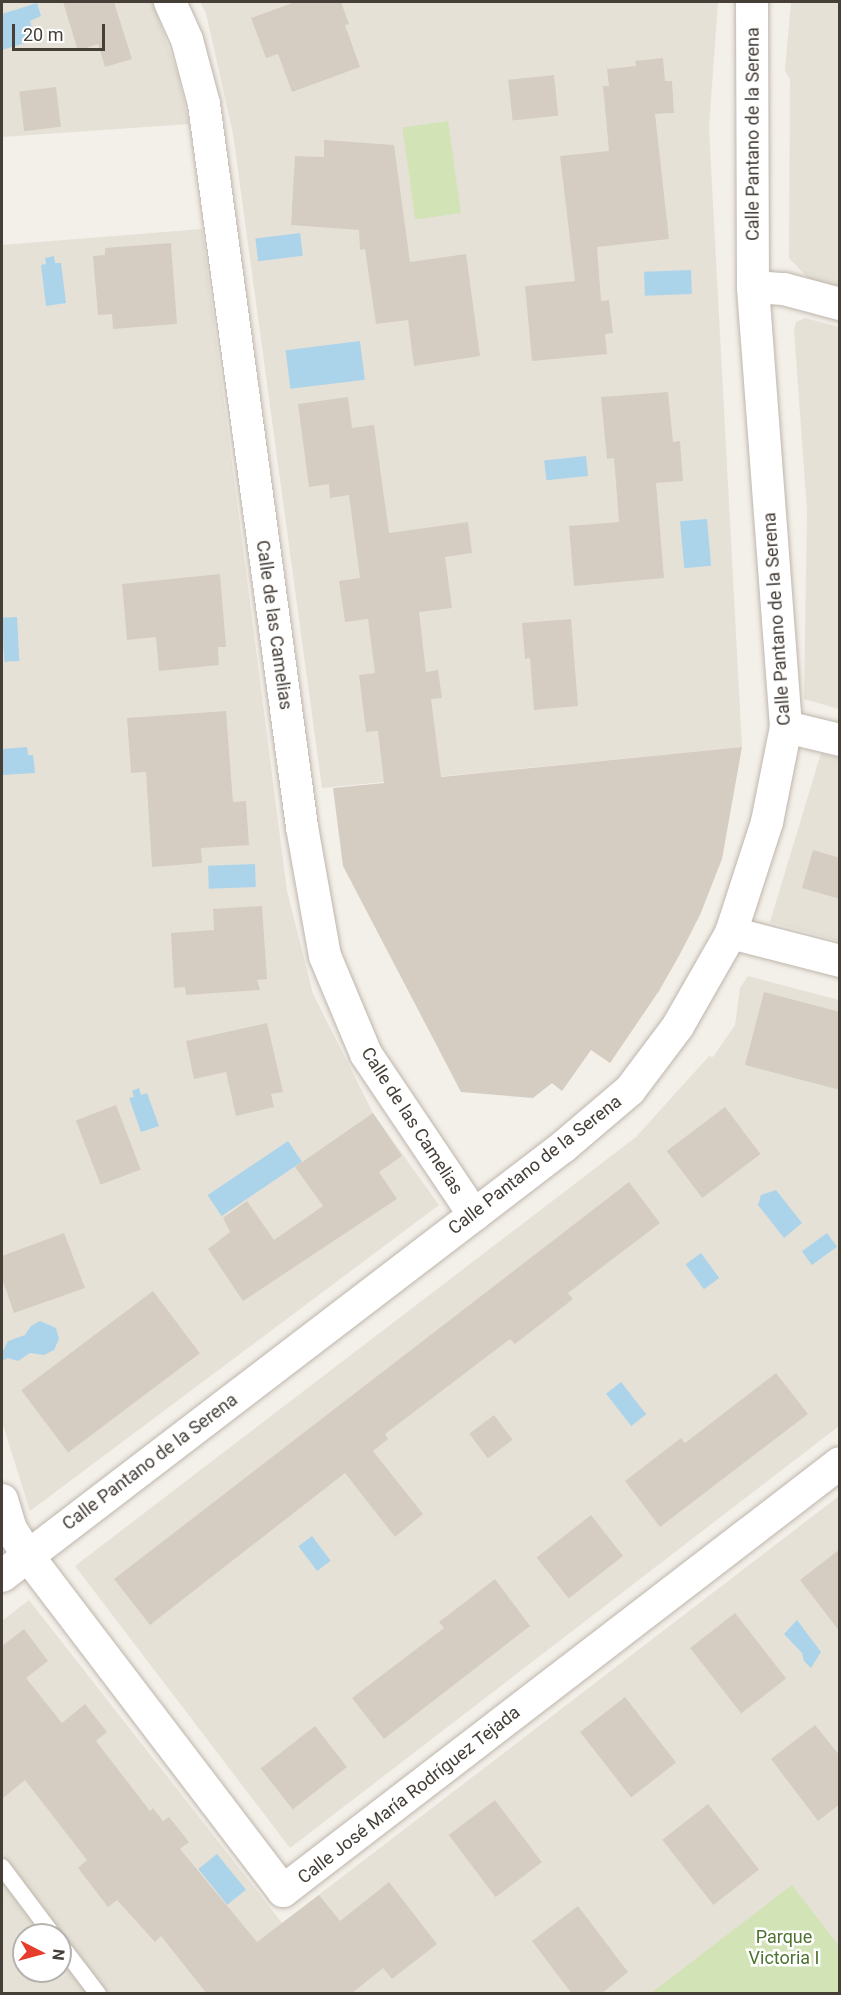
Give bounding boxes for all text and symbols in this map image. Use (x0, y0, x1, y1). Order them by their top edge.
scale bar (15, 12, 108, 50)
text: 20 m (23, 24, 63, 45)
street label: Calle Pantano de la Serena (742, 27, 764, 241)
street label: Calle Pantano de la Serena (759, 512, 795, 726)
street label: Calle de las Camelias (251, 539, 297, 711)
street label: Calle de las Camelias (356, 1043, 468, 1199)
street label: Calle Pantano de la Serena (444, 1091, 626, 1239)
street label: Calle Pantano de la Serena (58, 1389, 242, 1535)
street label: Calle José María Rodríguez Tejada (293, 1701, 525, 1889)
north arrow (12, 1923, 72, 1983)
park label: Parque Victoria I (749, 1927, 819, 1970)
text: N (48, 1948, 68, 1961)

